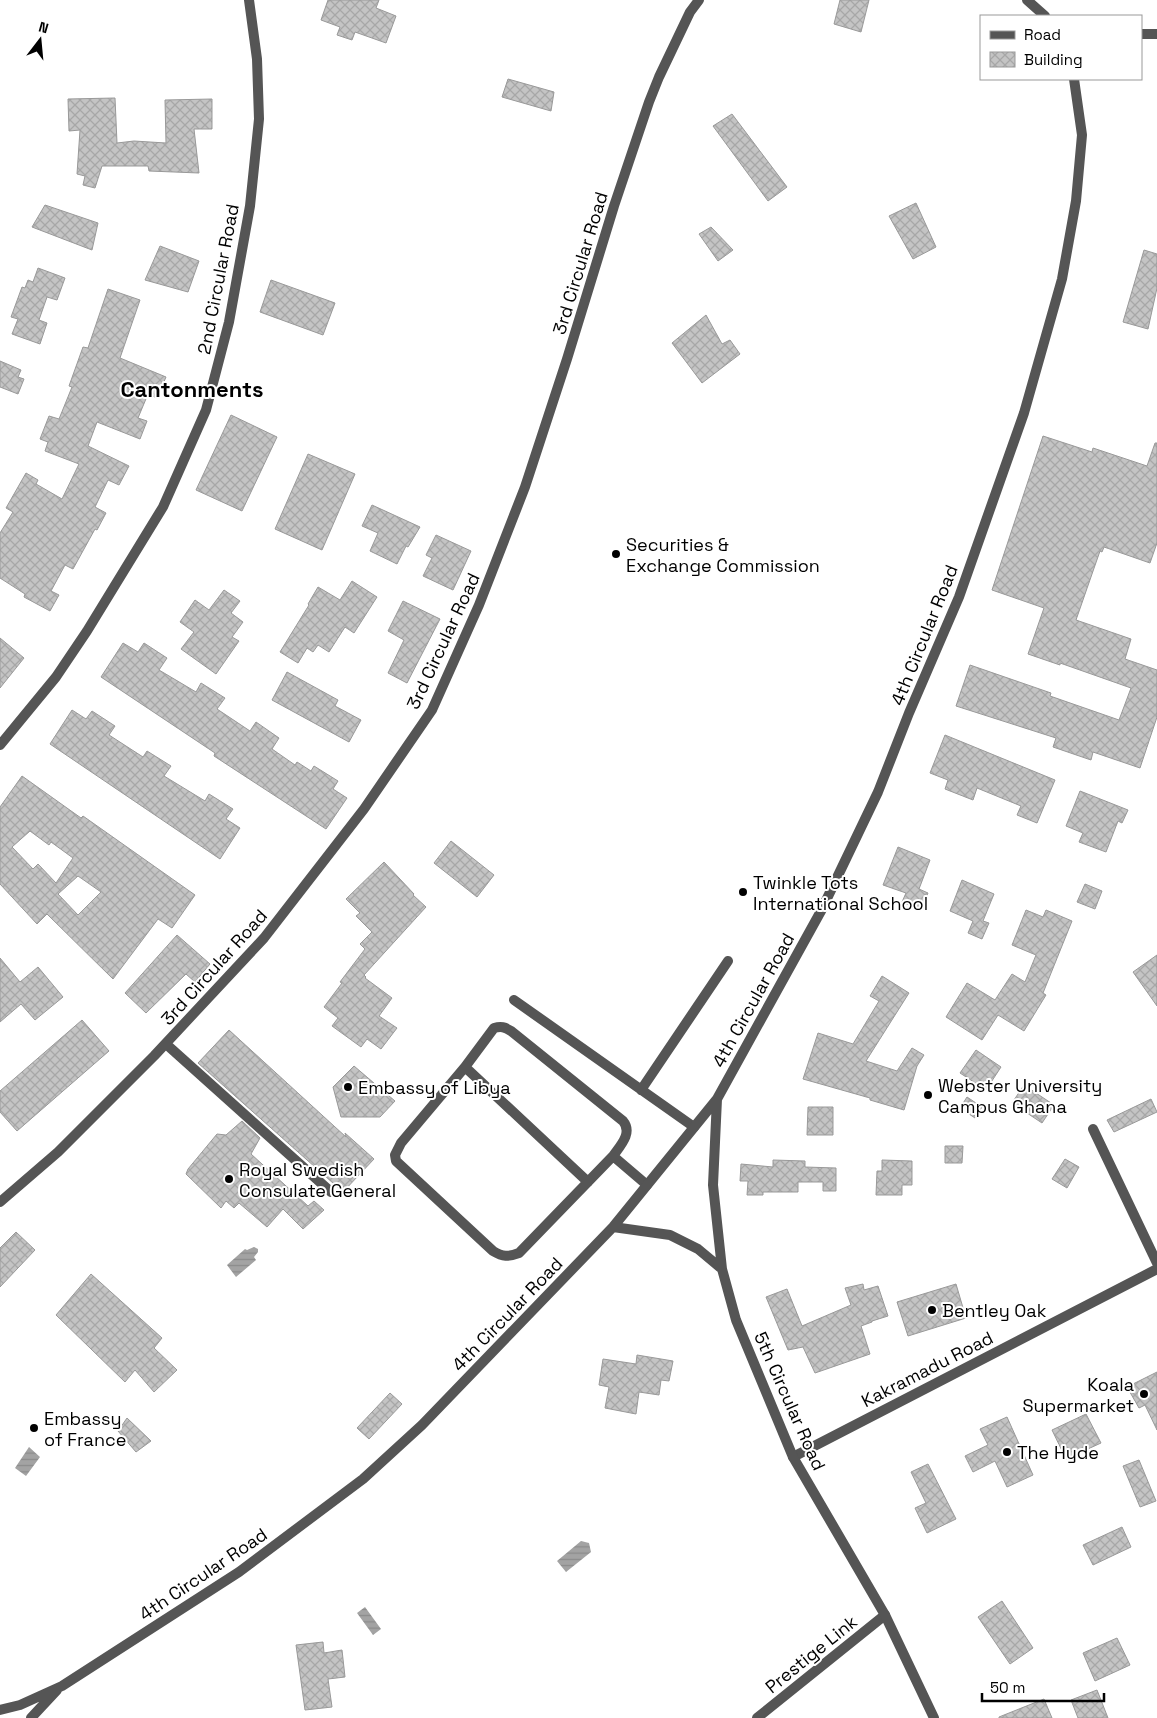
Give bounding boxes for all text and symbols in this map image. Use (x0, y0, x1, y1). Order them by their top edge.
north arrow (15, 15, 65, 65)
legend (980, 15, 1142, 80)
text: N (37, 18, 51, 37)
text: Road (1024, 25, 1061, 44)
text: Building (1024, 50, 1083, 69)
street label: 3rd Circular Road (547, 189, 613, 337)
street label: 2nd Circular Road (192, 202, 244, 356)
district label: Cantonments (120, 375, 264, 403)
place label: Securities & Exchange Commission (626, 533, 820, 577)
marker: Securities & Exchange Commission (610, 548, 622, 560)
street label: 4th Circular Road (885, 561, 963, 709)
street label: 3rd Circular Road (401, 569, 485, 713)
place label: Twinkle Tots International School (753, 871, 928, 915)
marker: Twinkle Tots International School (737, 886, 749, 898)
street label: 3rd Circular Road (156, 904, 272, 1030)
street label: 4th Circular Road (707, 929, 799, 1071)
place label: Webster University Campus Ghana (938, 1074, 1102, 1118)
place label: Embassy of Libya (358, 1076, 511, 1099)
marker: Embassy of Libya (342, 1081, 354, 1093)
marker: Webster University Campus Ghana (922, 1089, 934, 1101)
place label: Royal Swedish Consulate General (239, 1158, 396, 1202)
marker: Royal Swedish Consulate General (223, 1173, 235, 1185)
street label: 4th Circular Road (447, 1252, 567, 1376)
place label: Bentley Oak (942, 1299, 1047, 1322)
marker: Bentley Oak (926, 1304, 938, 1316)
street label: Kakramadu Road (857, 1326, 997, 1412)
street label: 5th Circular Road (749, 1328, 831, 1474)
place label: Koala Supermarket (1023, 1373, 1134, 1417)
marker: Koala Supermarket (1138, 1388, 1150, 1400)
place label: Embassy of France (44, 1407, 126, 1451)
marker: Embassy of France (28, 1422, 40, 1434)
place label: The Hyde (1017, 1441, 1099, 1464)
marker: The Hyde (1001, 1446, 1013, 1458)
street label: 4th Circular Road (134, 1523, 272, 1625)
street label: Prestige Link (760, 1610, 862, 1698)
scale bar (982, 1670, 1104, 1702)
text: 50 m (990, 1678, 1025, 1697)

